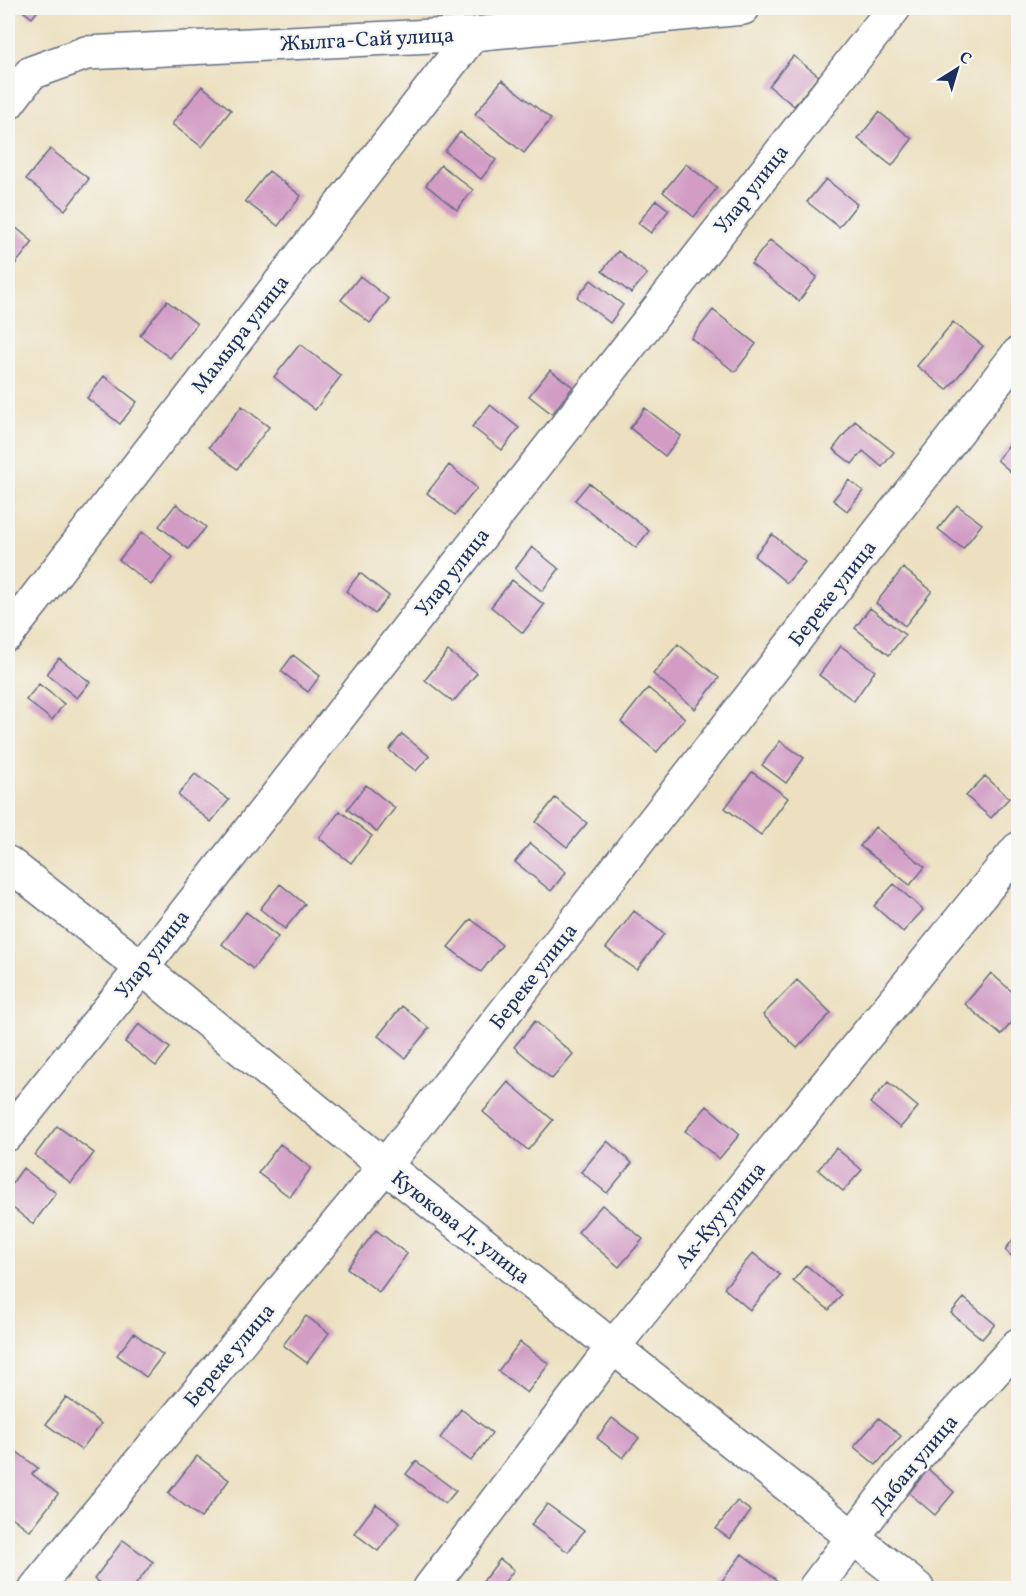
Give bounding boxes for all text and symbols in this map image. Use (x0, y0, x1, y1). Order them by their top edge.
street label: Жылга-Сай улица (279, 21, 455, 60)
north arrow (927, 39, 987, 99)
text: С (954, 47, 976, 71)
street label: Улар улица (708, 139, 796, 241)
street label: Мамыра улица (186, 269, 297, 400)
street label: Улар улица (409, 522, 497, 624)
street label: Береке улица (782, 535, 884, 653)
street label: Улар улица (109, 904, 197, 1006)
street label: Береке улица (483, 918, 585, 1036)
street label: Ак-Куу улица (669, 1156, 773, 1276)
street label: Куюкова Д. улица (384, 1165, 536, 1292)
street label: Береке улица (178, 1298, 282, 1414)
street label: Дабан улица (865, 1409, 965, 1521)

